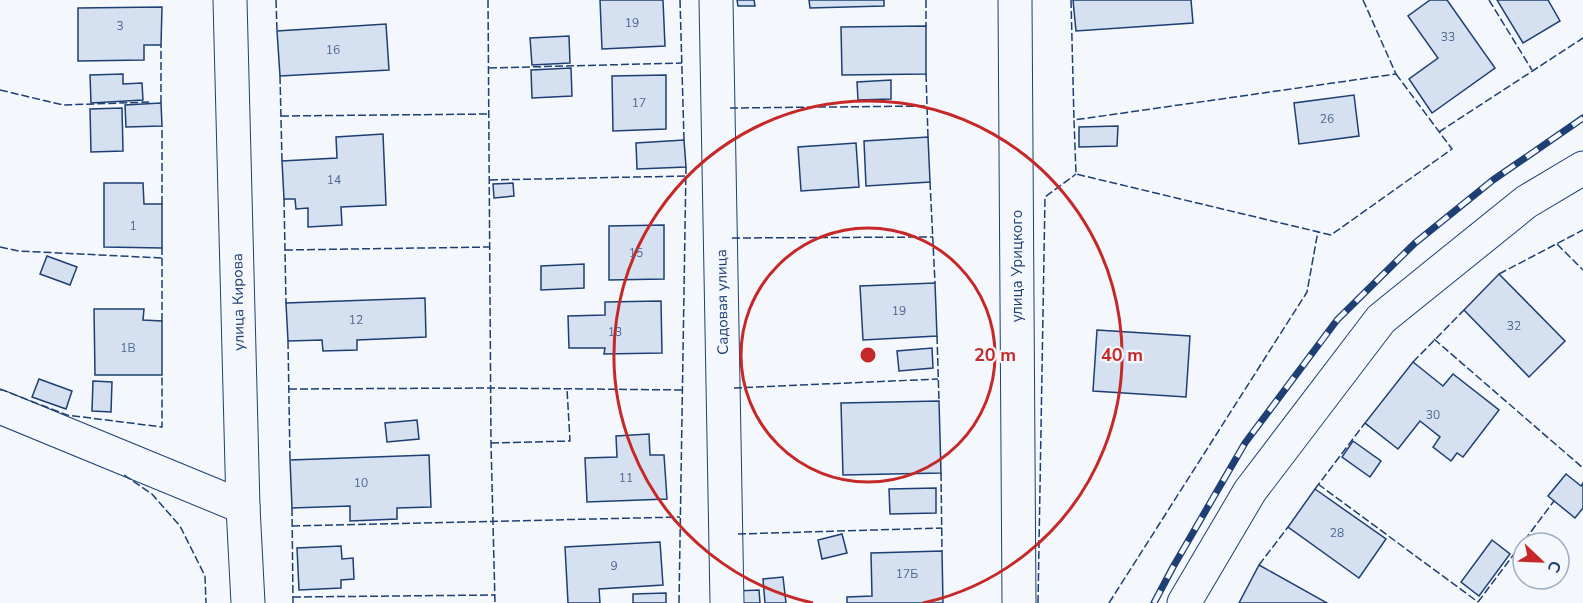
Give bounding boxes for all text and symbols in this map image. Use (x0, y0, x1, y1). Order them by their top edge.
house number: 19 (625, 15, 639, 31)
house number: 3 (116, 18, 124, 34)
house number: 33 (1441, 29, 1455, 45)
house number: 16 (326, 42, 340, 58)
house number: 17 (632, 95, 646, 111)
house number: 26 (1320, 111, 1334, 127)
house number: 14 (327, 172, 341, 188)
street label: улица Урицкого (1007, 210, 1027, 322)
house number: 1 (129, 218, 137, 234)
house number: 15 (629, 245, 643, 261)
street label: Садовая улица (711, 249, 733, 355)
street label: улица Кирова (227, 253, 249, 351)
house number: 19 (892, 303, 906, 319)
house number: 12 (349, 312, 363, 328)
house number: 32 (1507, 318, 1521, 334)
house number: 13 (608, 324, 622, 340)
house number: 1В (120, 340, 136, 356)
text: 20 m (974, 343, 1016, 367)
text: 40 m (1101, 343, 1143, 367)
centre of rings (858, 345, 878, 365)
house number: 30 (1426, 407, 1440, 423)
house number: 11 (619, 470, 633, 486)
house number: 10 (354, 475, 368, 491)
house number: 28 (1330, 525, 1344, 541)
north arrow (1511, 531, 1571, 591)
text: С (1542, 557, 1566, 576)
house number: 9 (610, 558, 618, 574)
house number: 17Б (896, 566, 918, 582)

